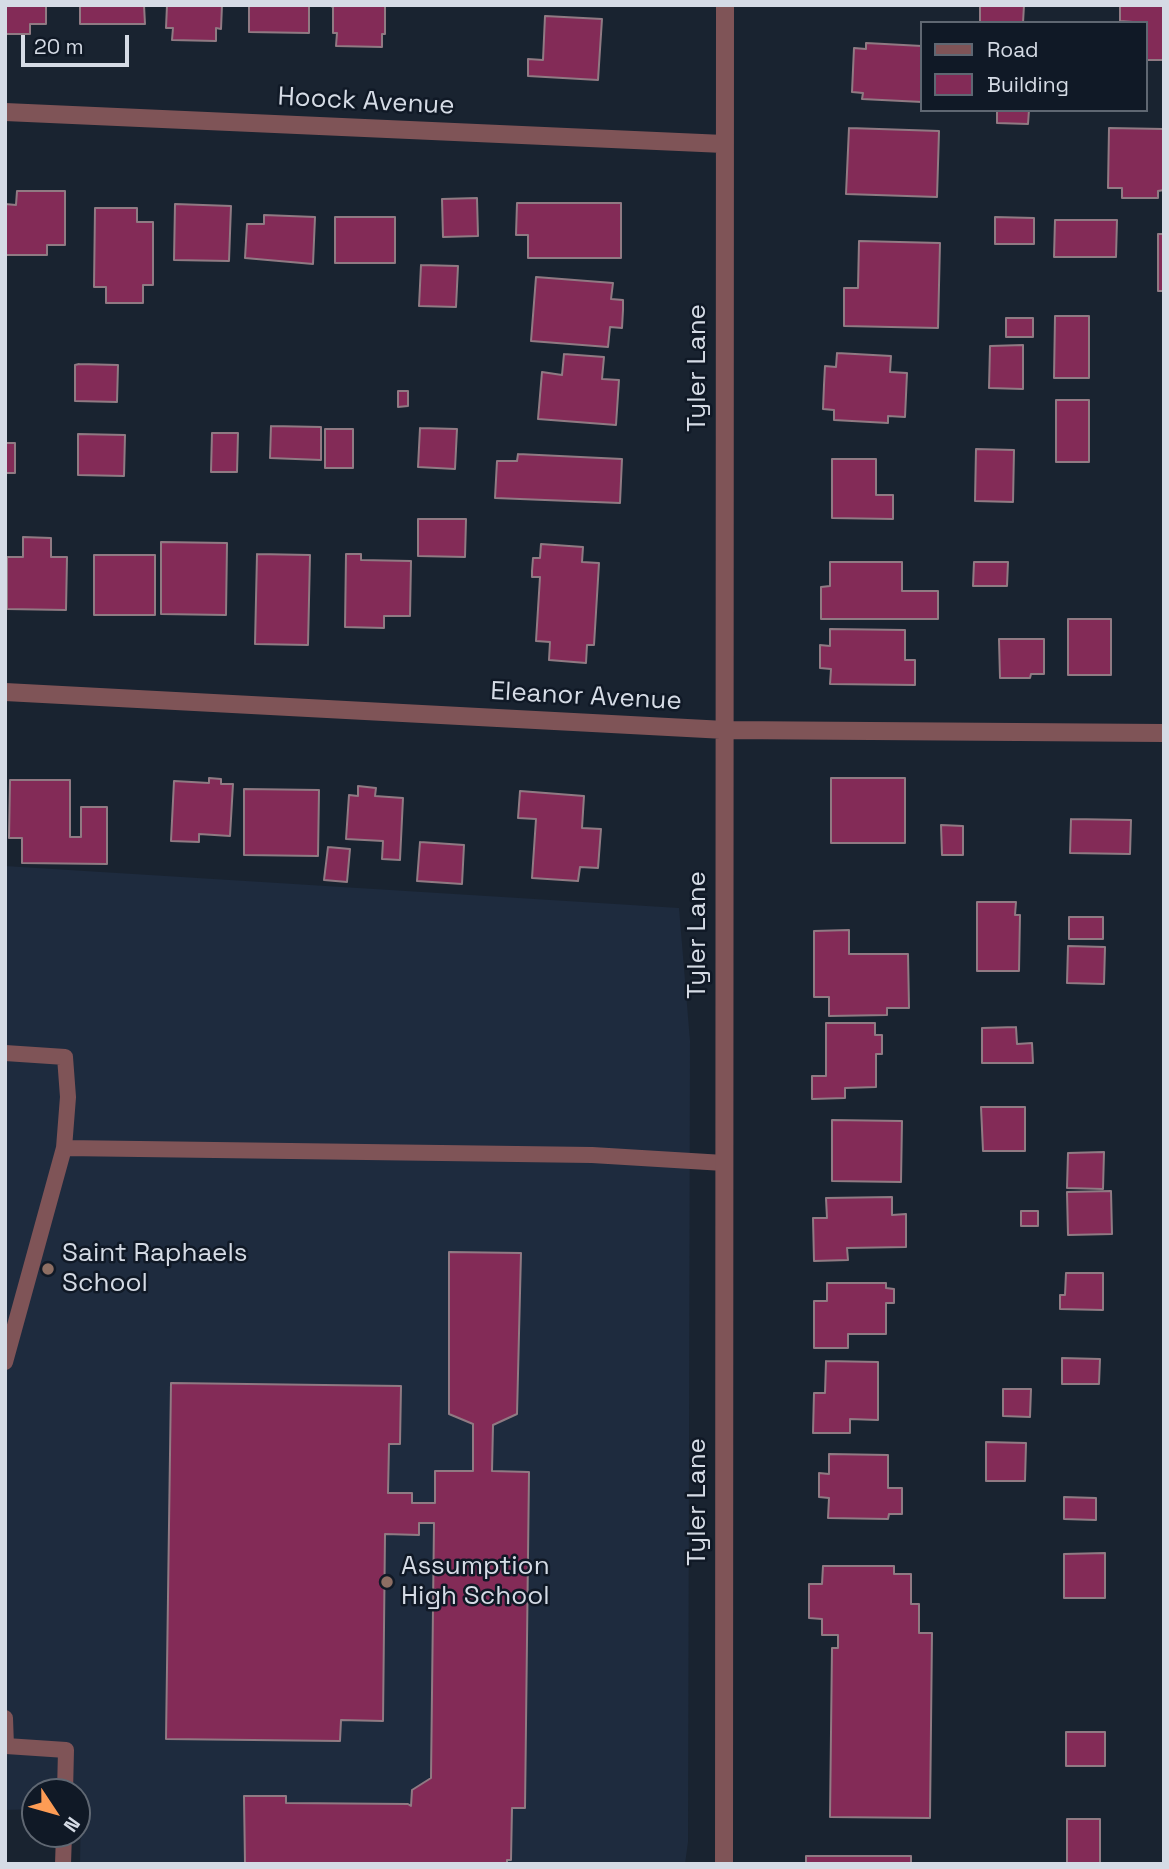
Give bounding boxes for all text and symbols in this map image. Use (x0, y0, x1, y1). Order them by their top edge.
scale bar (24, 21, 133, 65)
legend (920, 21, 1148, 112)
text: 20 m (34, 33, 84, 60)
text: Road (987, 36, 1039, 63)
text: Building (987, 71, 1069, 98)
street label: Hoock Avenue (277, 82, 455, 122)
street label: Tyler Lane (682, 304, 714, 432)
street label: Eleanor Avenue (489, 676, 683, 718)
street label: Tyler Lane (682, 871, 714, 999)
place label: Saint Raphaels School (62, 1238, 248, 1300)
marker: Saint Raphaels School (40, 1261, 56, 1277)
street label: Tyler Lane (682, 1438, 714, 1566)
place label: Assumption High School (401, 1551, 550, 1612)
marker: Assumption High School (379, 1574, 395, 1590)
north arrow (21, 1778, 91, 1848)
text: N (58, 1812, 86, 1837)

